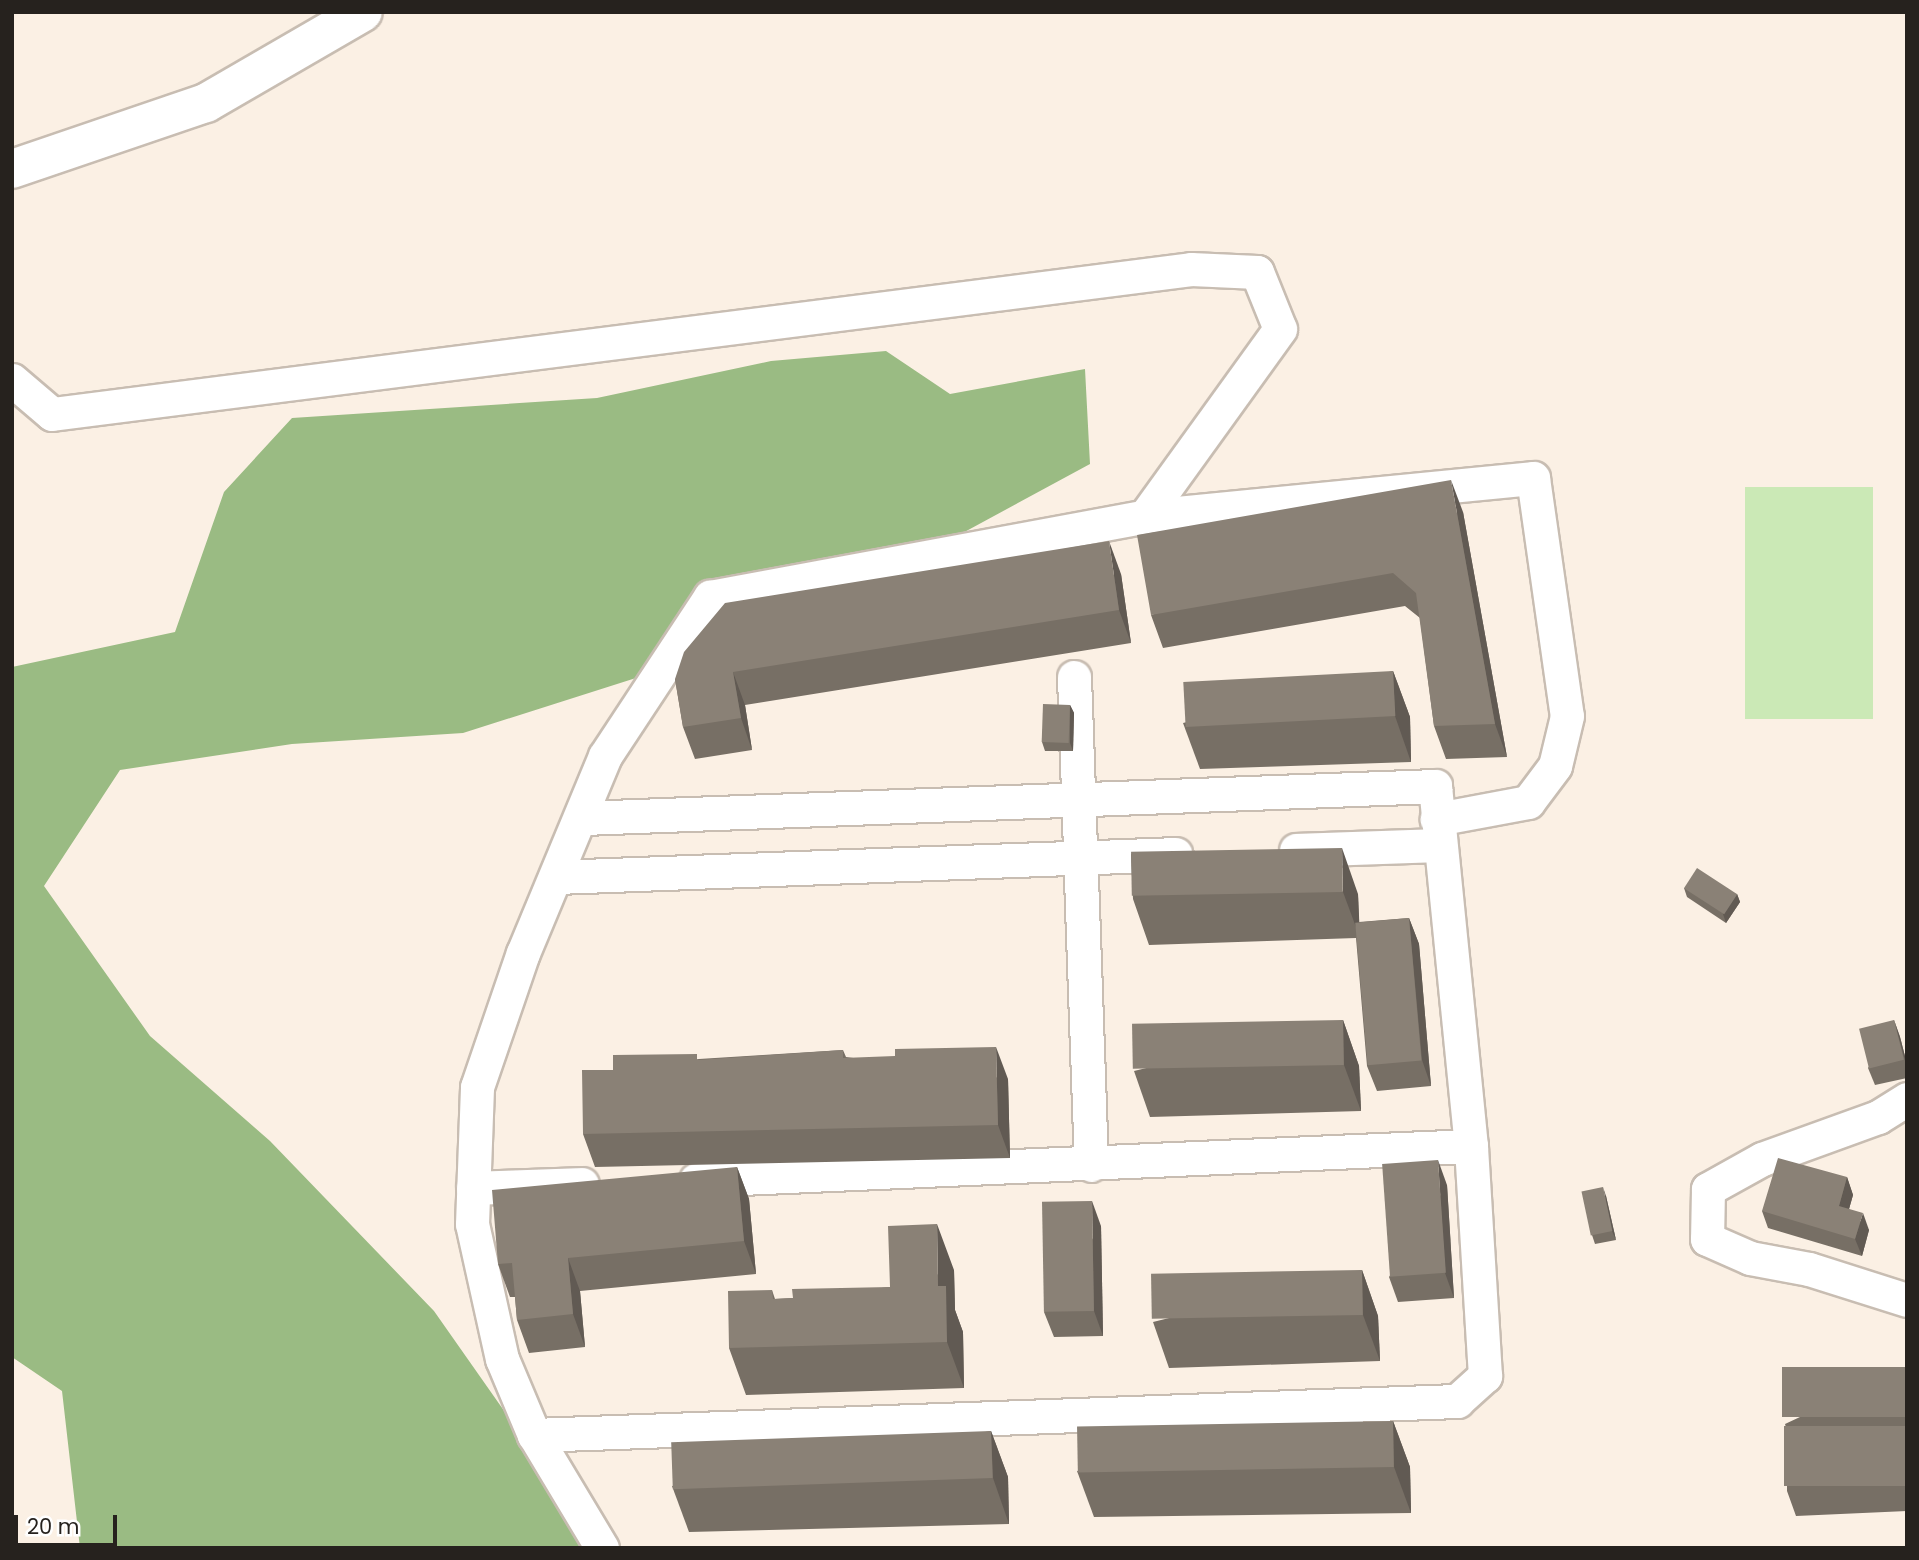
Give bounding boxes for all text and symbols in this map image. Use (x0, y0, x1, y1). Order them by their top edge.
scale bar (18, 1500, 121, 1544)
text: 20 m (27, 1512, 80, 1541)

